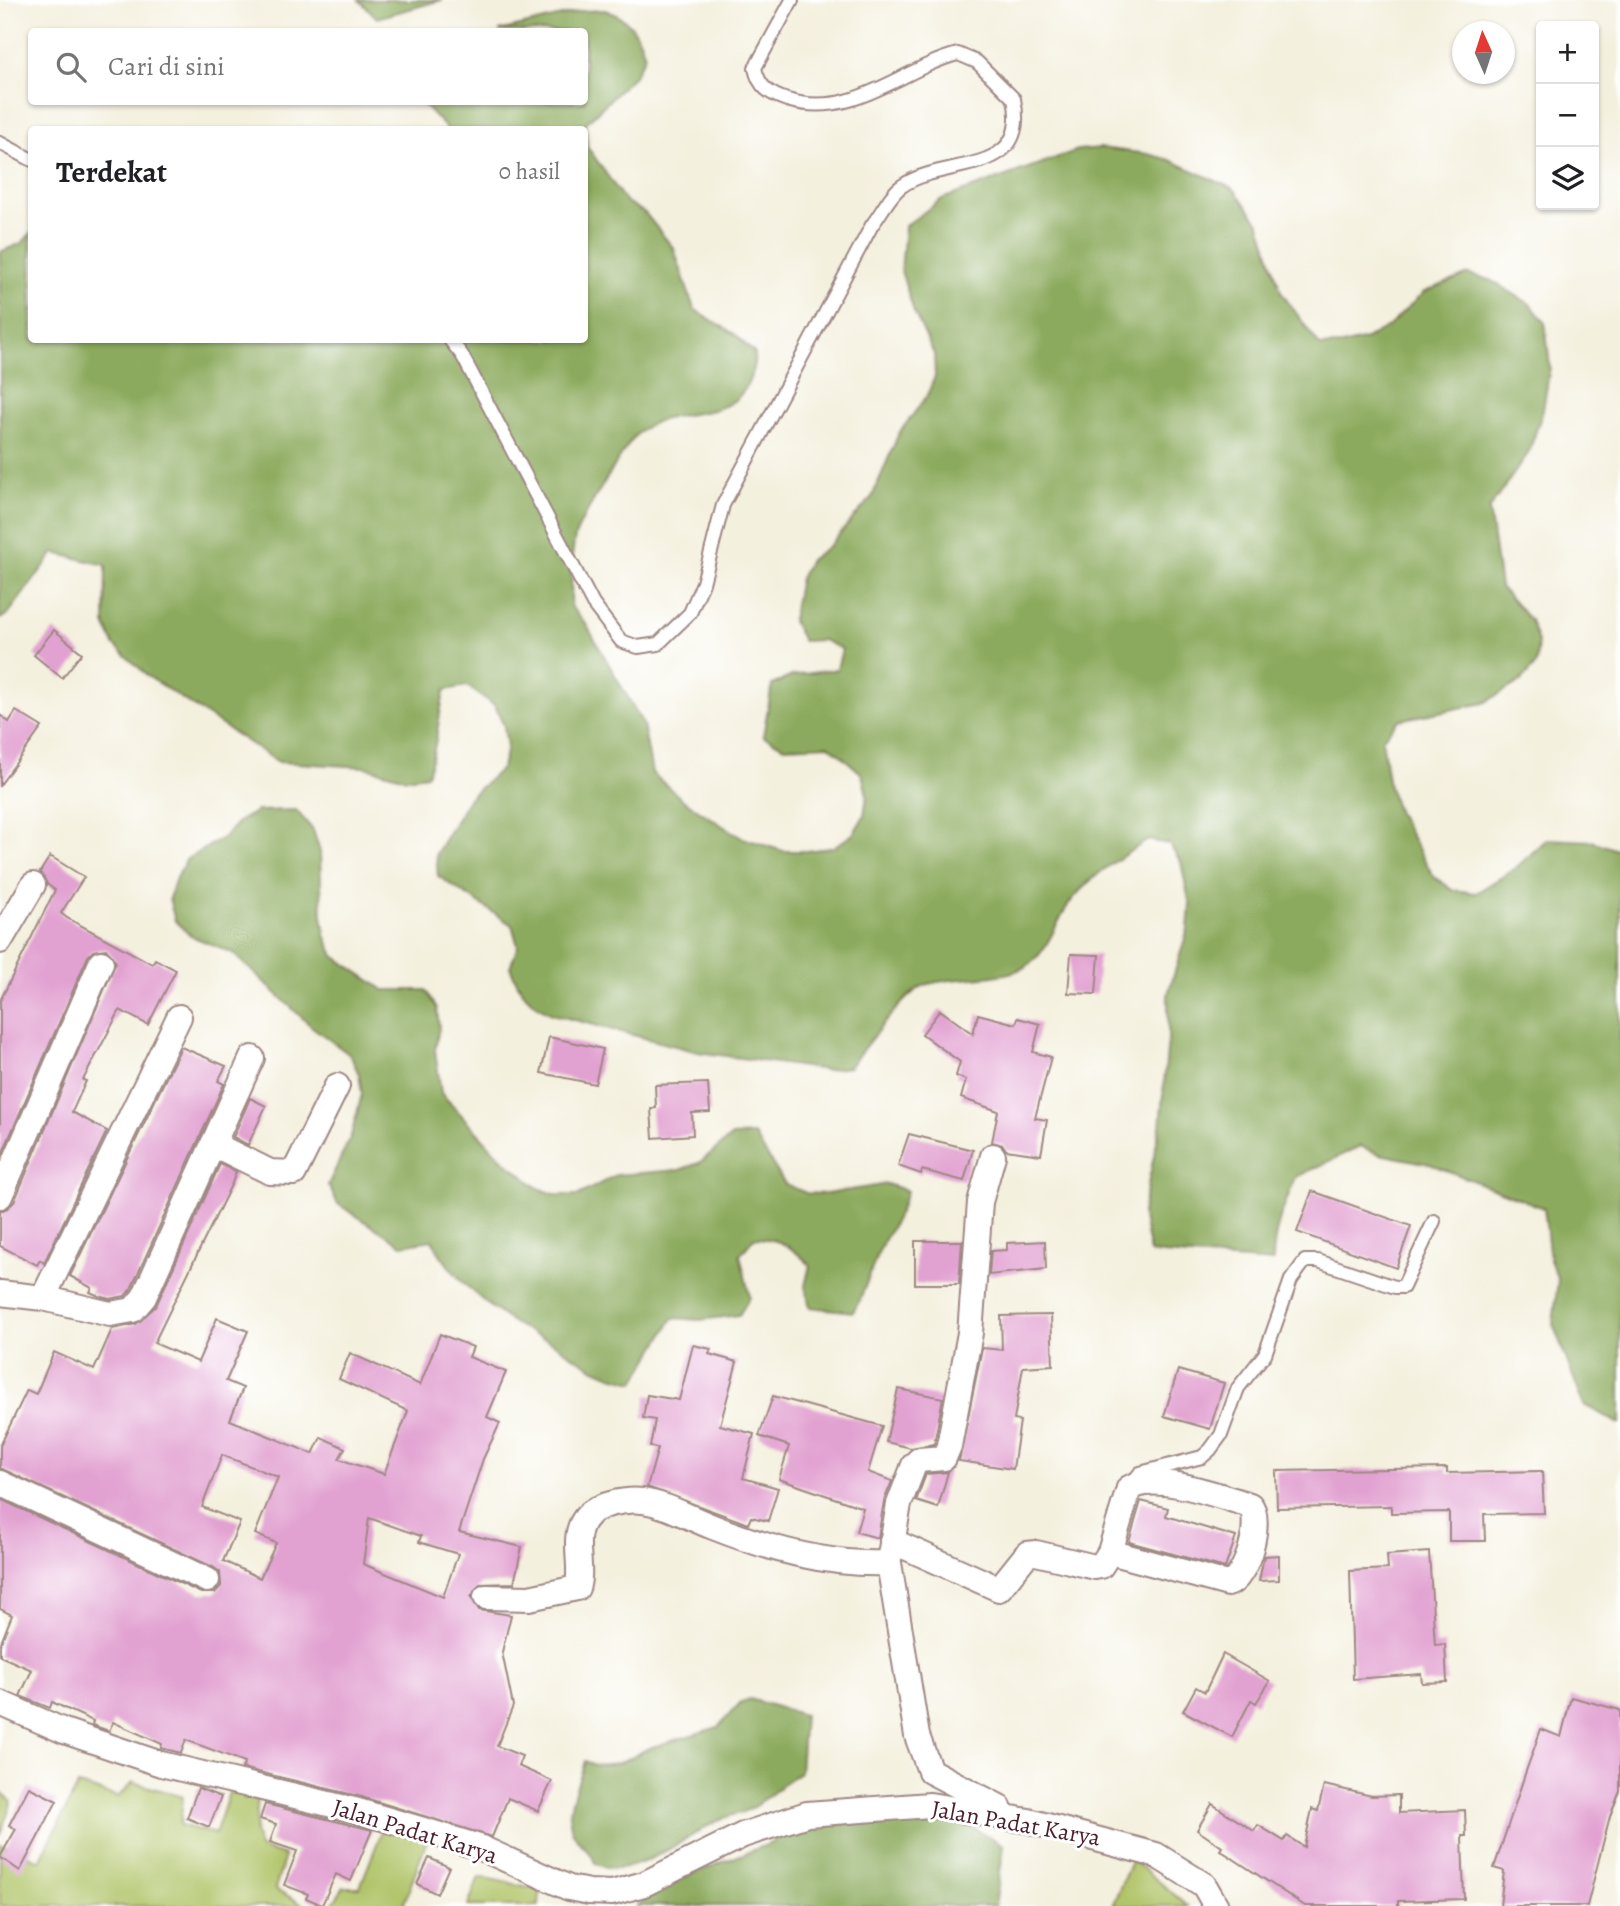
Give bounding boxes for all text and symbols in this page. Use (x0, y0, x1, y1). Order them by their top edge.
north arrow (1452, 21, 1515, 84)
map controls (1536, 21, 1599, 210)
button: + (1536, 21, 1599, 84)
search box (28, 28, 588, 105)
icon: search (52, 48, 90, 86)
text: Cari di sini (108, 49, 225, 84)
button: − (1536, 84, 1599, 147)
button: layers (1536, 147, 1599, 210)
text: Terdekat (56, 152, 167, 192)
text: 0 hasil (499, 156, 560, 187)
street label: Jalan Padat Karya (329, 1791, 502, 1872)
street label: Jalan Padat Karya (929, 1792, 1104, 1854)

